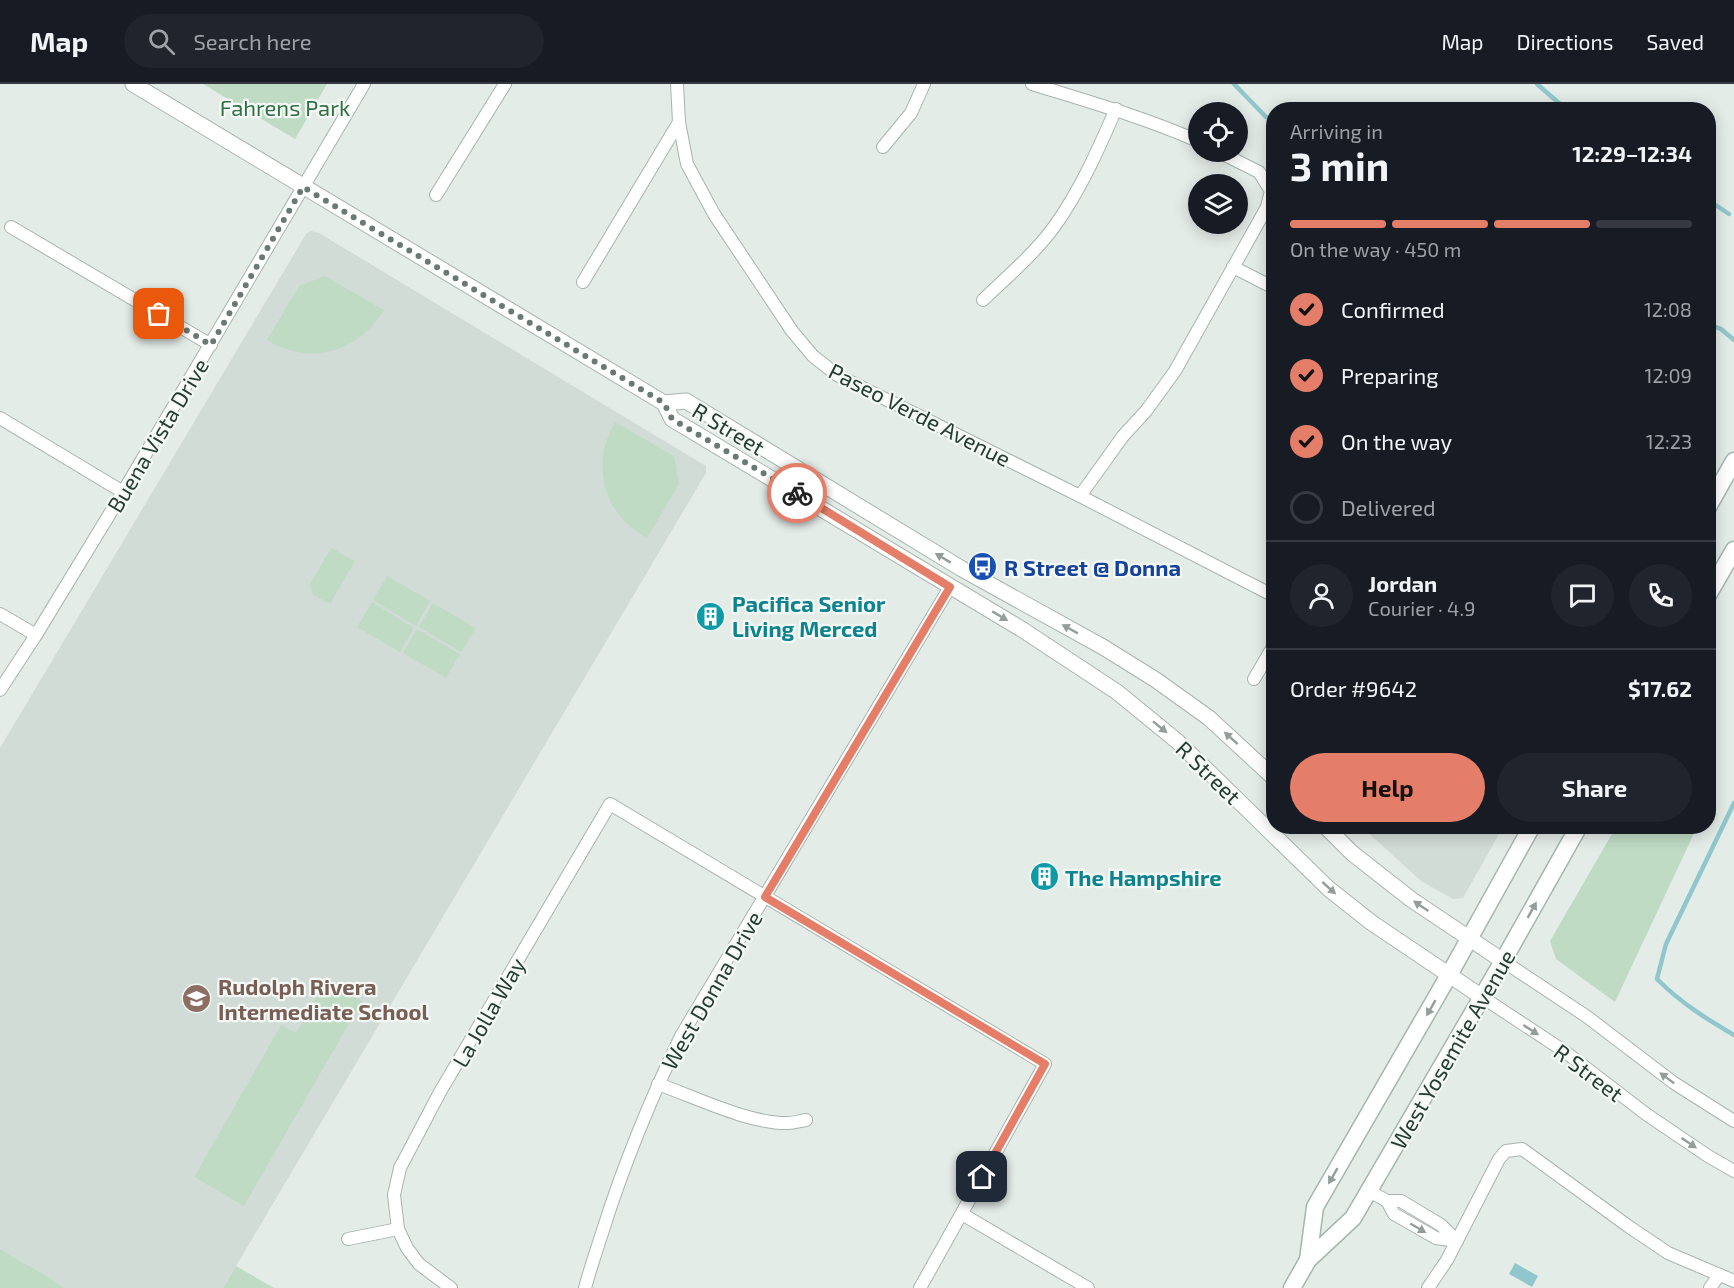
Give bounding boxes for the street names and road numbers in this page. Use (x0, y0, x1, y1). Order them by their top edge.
street label: Buena Vista Drive (101, 353, 213, 517)
street label: Paseo Verde Avenue (825, 357, 1015, 471)
street label: R Street (688, 396, 770, 460)
street label: R Street (1171, 735, 1247, 809)
street label: West Donna Drive (655, 906, 767, 1074)
street label: West Yosemite Avenue (1384, 945, 1520, 1153)
street label: La Jolla Way (446, 952, 530, 1071)
street label: R Street (1549, 1038, 1629, 1106)

